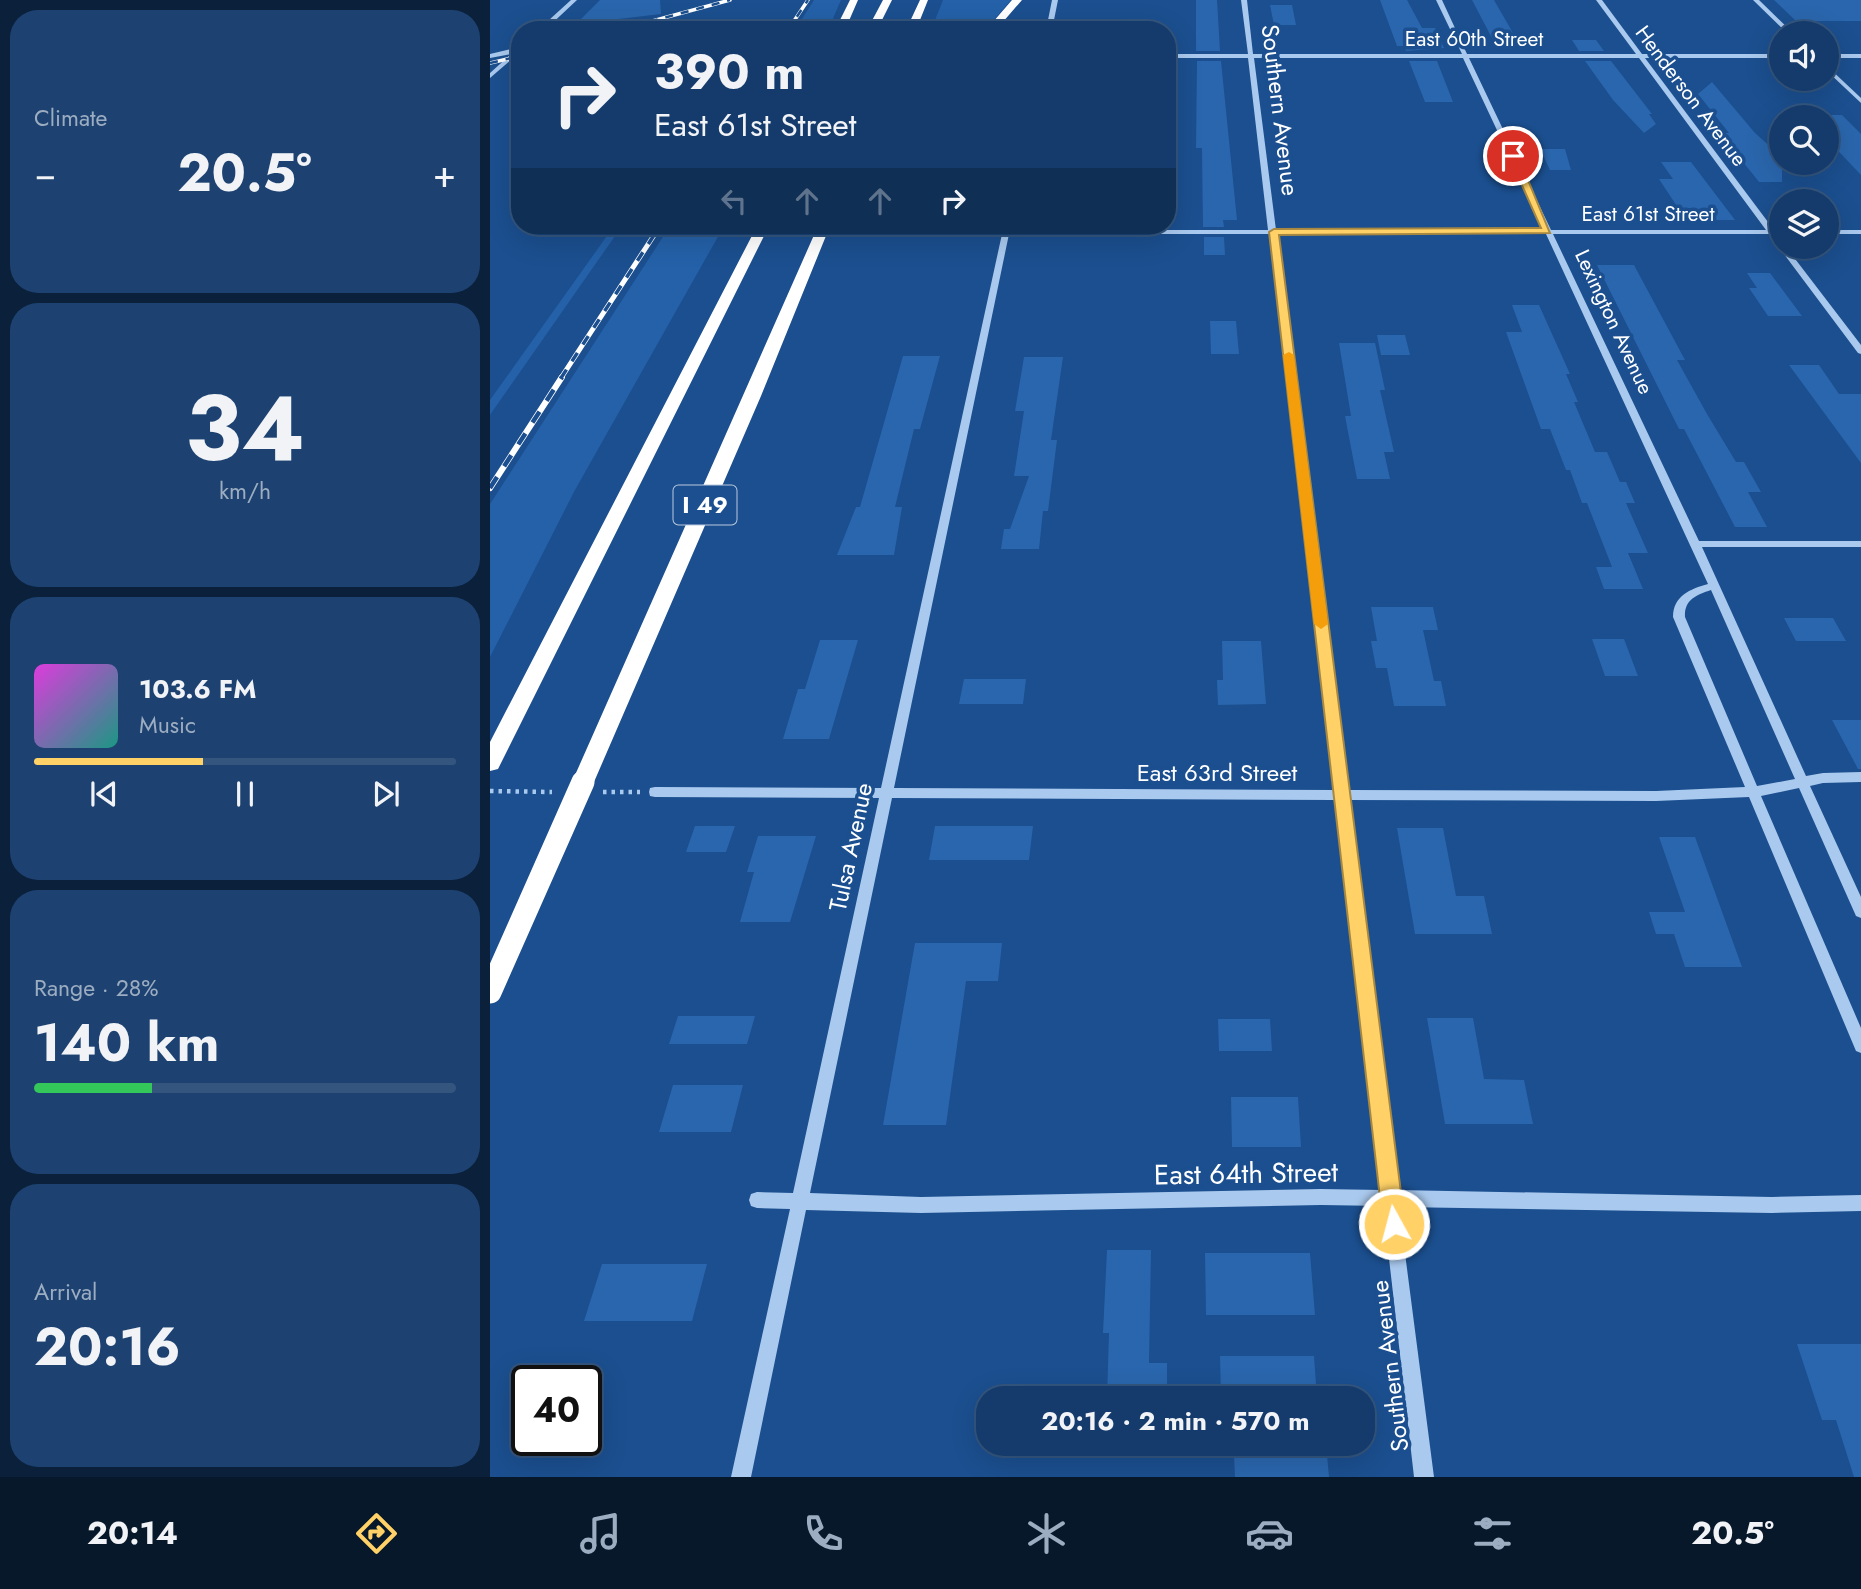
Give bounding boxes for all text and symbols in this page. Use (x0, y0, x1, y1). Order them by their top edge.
street label: Henderson Avenue (1628, 19, 1754, 173)
map controls (1769, 21, 1839, 259)
button: sound (1769, 21, 1839, 91)
street label: Southern Avenue (1253, 22, 1308, 198)
street label: East 60th Street (1405, 24, 1543, 54)
text: 390 m (654, 37, 805, 107)
icon: right (539, 49, 630, 140)
text: Climate (34, 101, 107, 135)
text: East 61st Street (654, 102, 857, 148)
button: search (1769, 105, 1839, 175)
pin (1483, 126, 1543, 186)
text: 20.5° (177, 135, 312, 211)
icon: arrive (1494, 137, 1532, 175)
text: − (34, 146, 56, 201)
text: + (433, 146, 456, 201)
icon: left (715, 182, 753, 220)
icon: ahead (788, 182, 826, 220)
icon: ahead (861, 182, 899, 220)
icon: right (934, 182, 972, 220)
button: layers (1769, 189, 1839, 259)
street label: East 61st Street (1582, 199, 1714, 229)
street label: Lexington Avenue (1567, 245, 1661, 399)
text: 34 (185, 363, 305, 494)
text: km/h (219, 474, 271, 508)
road number: I 49 (674, 485, 736, 524)
text: 103.6 FM (139, 670, 256, 708)
text: Music (139, 708, 196, 742)
street label: East 63rd Street (1137, 755, 1298, 790)
icon: previous (85, 775, 123, 813)
icon: pause (226, 775, 264, 813)
icon: next (367, 775, 405, 813)
street label: Tulsa Avenue (820, 779, 881, 914)
text: Range · 28% (34, 971, 159, 1005)
text: 140 km (34, 1005, 219, 1081)
street label: East 64th Street (1153, 1151, 1339, 1196)
position arrow (1357, 1187, 1431, 1261)
text: Arrival (34, 1275, 97, 1309)
street label: Southern Avenue (1362, 1278, 1417, 1454)
text: 20:16 (34, 1309, 181, 1385)
speed limit sign: 40 (511, 1365, 602, 1456)
text: 20:16 · 2 min · 570 m (1041, 1402, 1310, 1440)
icon: directions (352, 1509, 401, 1558)
icon: music (576, 1509, 625, 1558)
icon: phone (799, 1509, 848, 1558)
icon: climate (1022, 1509, 1071, 1558)
icon: car (1245, 1509, 1294, 1558)
icon: filters (1468, 1509, 1517, 1558)
text: 20:14 (87, 1510, 178, 1556)
text: 20.5° (1691, 1510, 1774, 1556)

